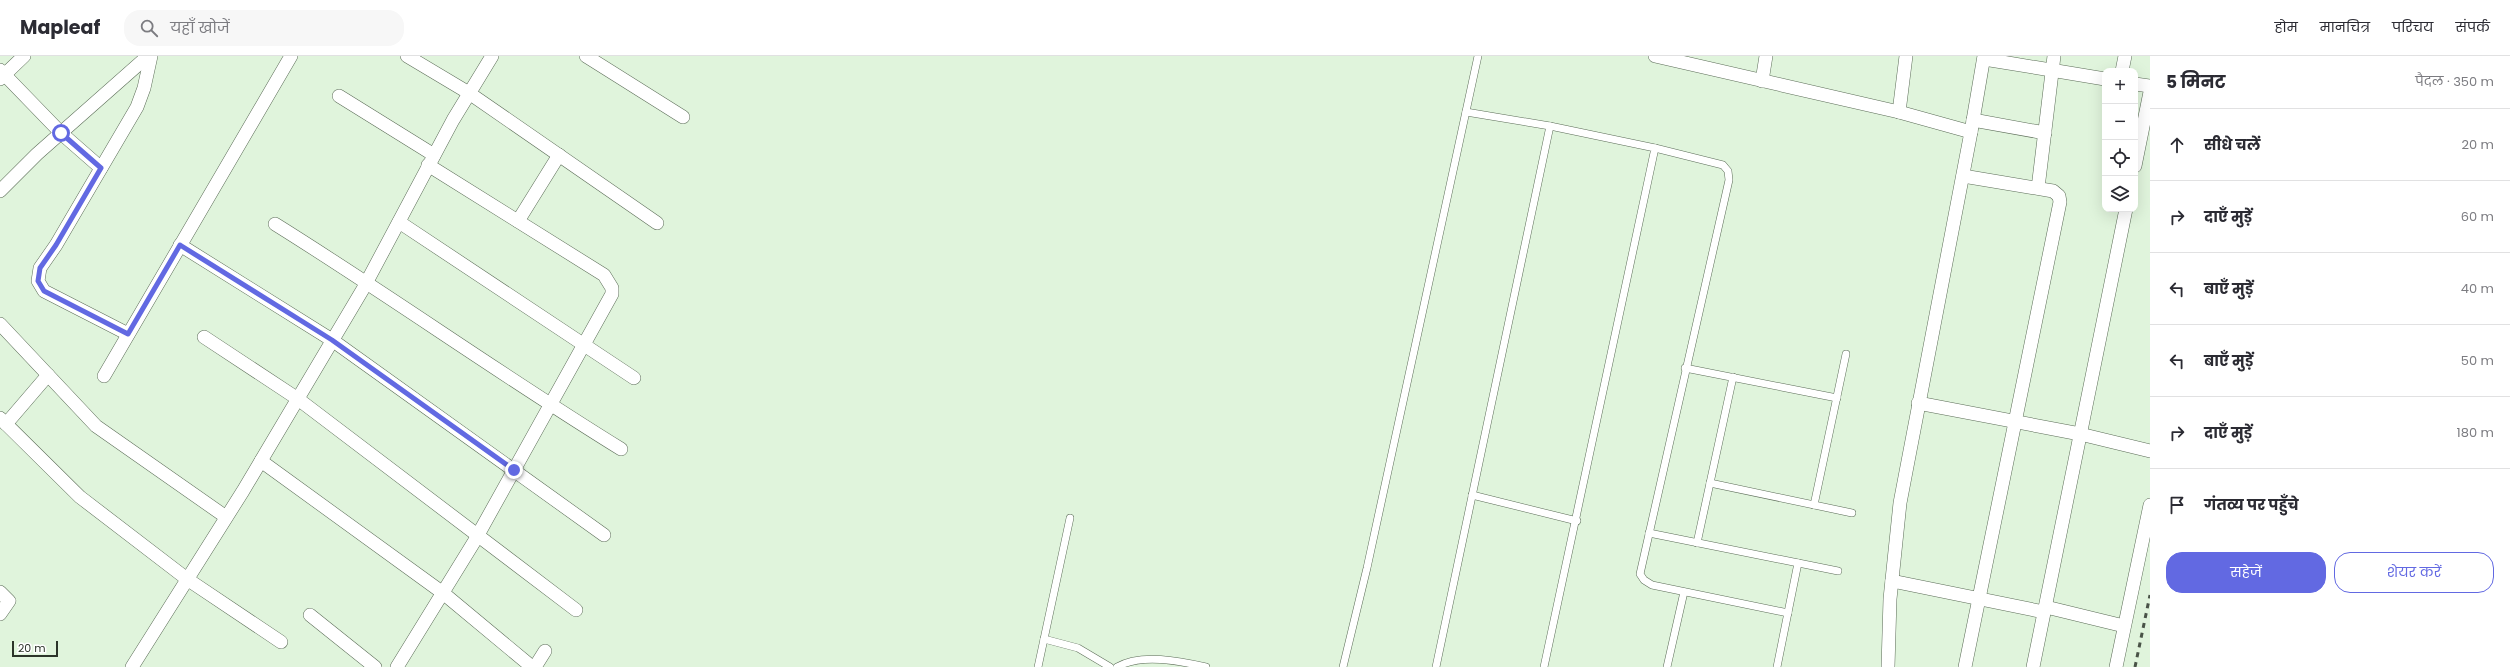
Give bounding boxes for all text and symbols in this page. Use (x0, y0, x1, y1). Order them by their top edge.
search box (124, 10, 404, 46)
text: Mapleaf (20, 14, 100, 41)
icon: search (138, 17, 160, 39)
text: यहाँ खोजें (170, 17, 230, 38)
text: होम (2274, 17, 2298, 37)
text: मानचित्र (2320, 17, 2370, 37)
text: परिचय (2392, 17, 2433, 37)
text: संपर्क (2455, 17, 2490, 37)
map controls (2102, 68, 2138, 212)
button: + (2102, 68, 2138, 104)
text: 5 मिनट (2166, 70, 2225, 94)
text: पैदल · 350 m (2415, 72, 2494, 91)
button: − (2102, 104, 2138, 140)
route start (52, 124, 70, 142)
icon: ahead (2166, 134, 2188, 156)
text: सीधे चलें (2204, 134, 2260, 155)
text: 20 m (2461, 135, 2494, 154)
button: locate (2102, 140, 2138, 176)
button: layers (2102, 176, 2138, 212)
icon: right (2166, 206, 2188, 228)
text: दाएँ मुड़ें (2204, 206, 2252, 227)
text: 60 m (2461, 207, 2494, 226)
icon: left (2166, 278, 2188, 300)
text: बाएँ मुड़ें (2204, 278, 2253, 299)
text: 40 m (2461, 279, 2494, 298)
icon: left (2166, 350, 2188, 372)
text: बाएँ मुड़ें (2204, 350, 2253, 371)
text: 50 m (2461, 351, 2494, 370)
icon: right (2166, 422, 2188, 444)
text: दाएँ मुड़ें (2204, 422, 2252, 443)
text: 180 m (2457, 423, 2494, 442)
route end (505, 461, 523, 479)
icon: arrive (2166, 494, 2188, 516)
text: गंतव्य पर पहुँचे (2204, 494, 2299, 515)
button: सहेजें (2166, 552, 2326, 593)
button: शेयर करें (2334, 552, 2494, 593)
scale bar (12, 639, 58, 658)
text: 20 m (18, 640, 46, 656)

